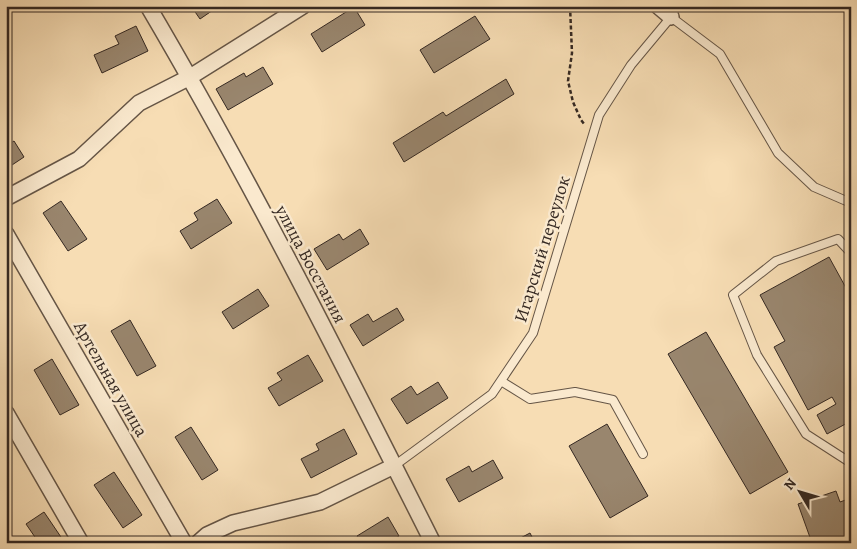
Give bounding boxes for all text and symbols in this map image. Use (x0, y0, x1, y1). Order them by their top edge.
street label: Игарский переулок (508, 173, 576, 325)
street label: улица Восстания (269, 200, 352, 327)
street label: Артельная улица (68, 316, 154, 442)
north arrow (774, 466, 824, 516)
text: N (780, 474, 801, 494)

